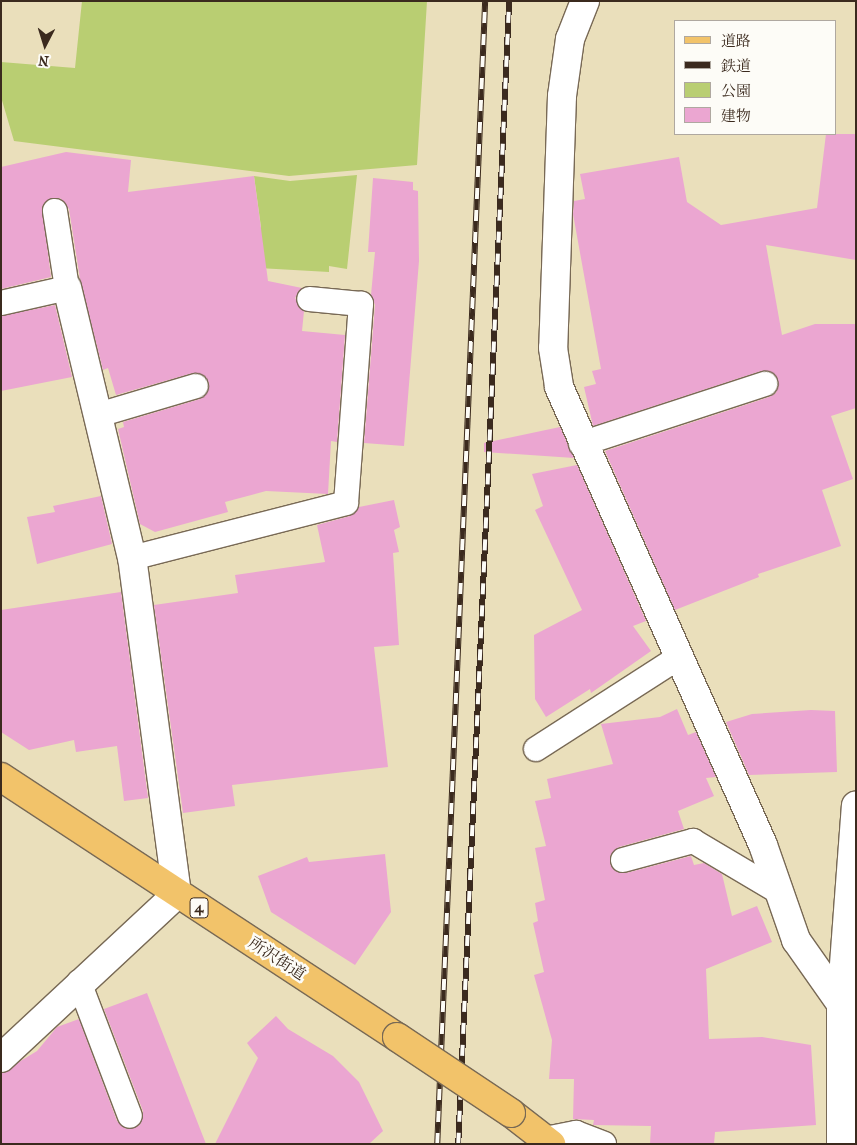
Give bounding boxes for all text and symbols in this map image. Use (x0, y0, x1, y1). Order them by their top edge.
north arrow (20, 20, 70, 70)
legend (674, 20, 837, 135)
text: 道路 (721, 32, 751, 50)
text: N (38, 52, 50, 69)
text: 鉄道 (721, 57, 751, 75)
text: 公園 (721, 82, 751, 100)
text: 建物 (721, 107, 751, 125)
road number: 4 (189, 896, 209, 920)
street label: 所沢街道 (245, 934, 309, 984)

